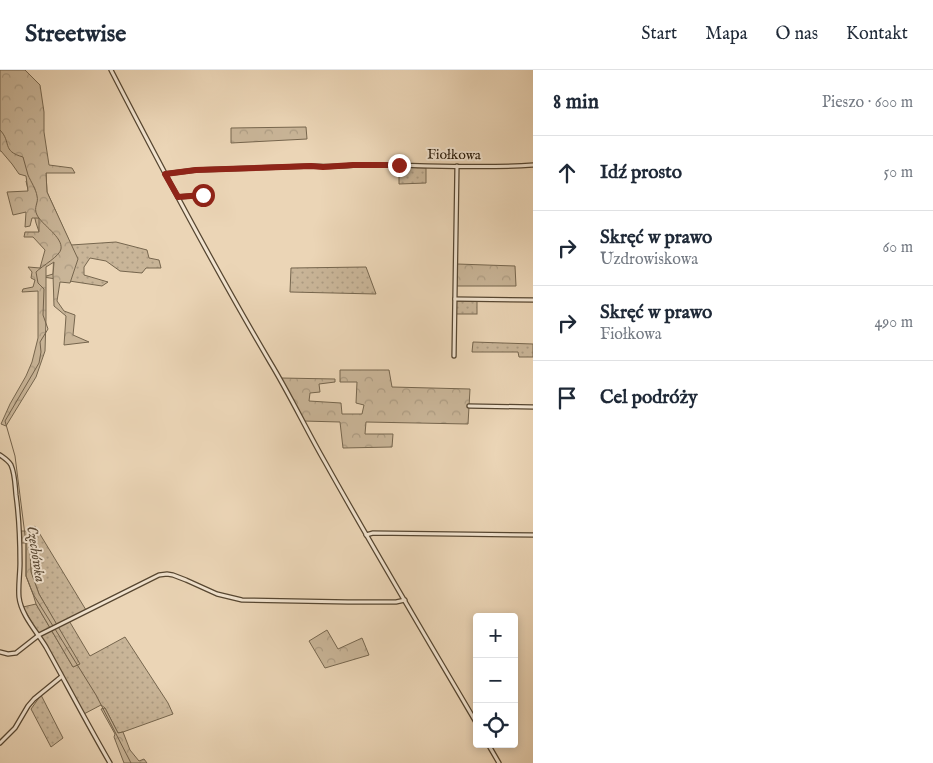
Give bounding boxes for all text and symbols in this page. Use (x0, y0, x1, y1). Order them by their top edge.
text: Streetwise (25, 19, 126, 50)
text: Start (641, 23, 677, 46)
text: Mapa (705, 23, 748, 46)
text: O nas (776, 23, 818, 46)
text: Kontakt (846, 23, 908, 46)
text: 8 min (553, 89, 599, 116)
text: Pieszo · 600 m (822, 93, 913, 113)
street label: Fiołkowa (427, 146, 482, 164)
route end (388, 154, 411, 177)
icon: ahead (553, 159, 581, 187)
text: Idź prosto (600, 161, 682, 185)
text: 50 m (884, 163, 913, 183)
route start (192, 184, 215, 207)
text: Skręć w prawo (600, 226, 712, 250)
icon: right (553, 234, 581, 262)
text: 60 m (883, 238, 913, 258)
text: Uzdrowiskowa (600, 250, 698, 270)
text: Skręć w prawo (600, 301, 712, 325)
icon: right (553, 309, 581, 337)
text: 490 m (874, 313, 913, 333)
text: Fiołkowa (600, 325, 662, 345)
icon: arrive (553, 384, 581, 412)
text: Cel podróży (600, 386, 698, 410)
water label: Czechówka (22, 524, 50, 584)
map controls (473, 613, 518, 748)
button: + (473, 613, 518, 658)
button: − (473, 658, 518, 703)
button: locate (473, 703, 518, 748)

